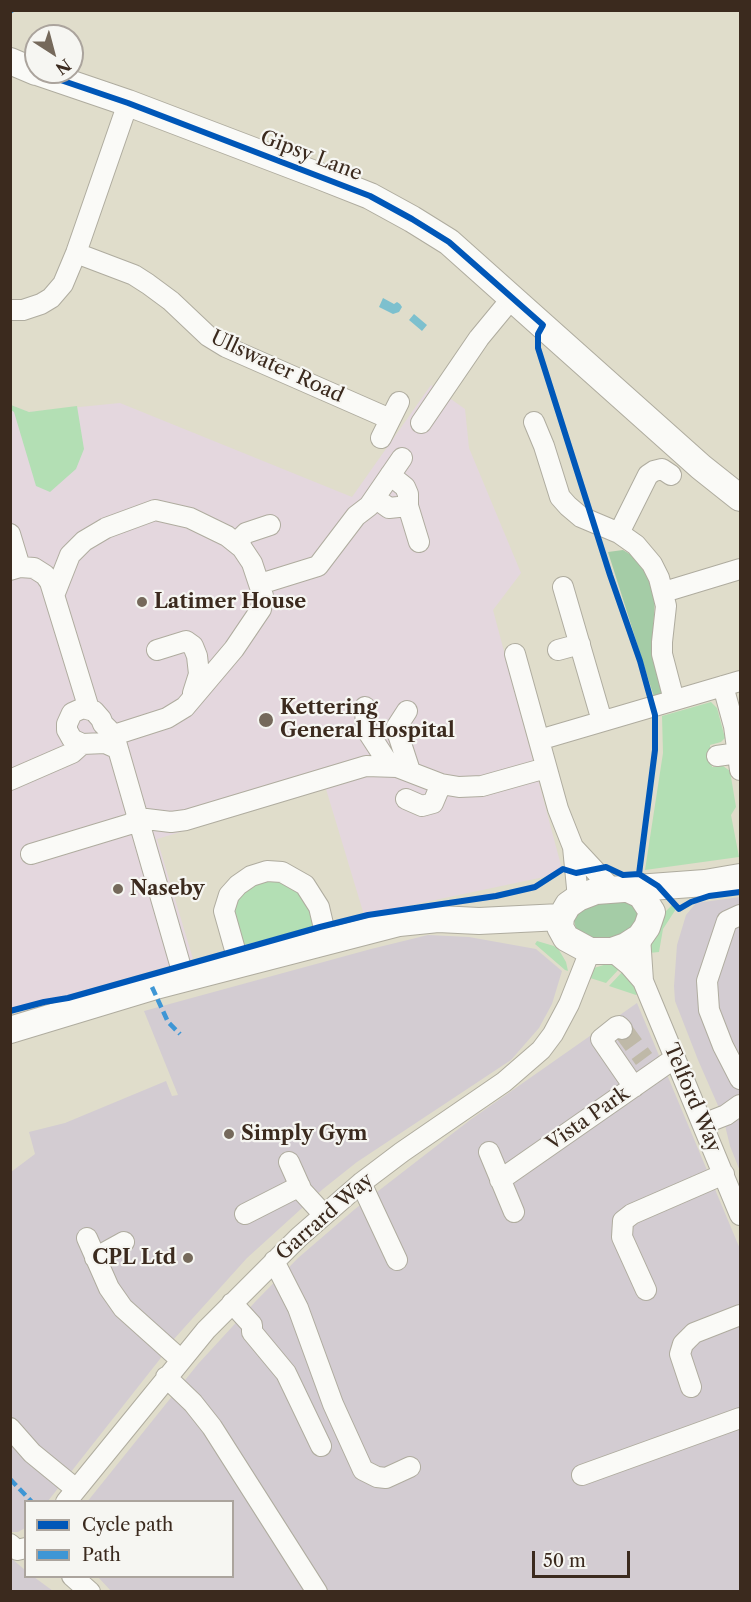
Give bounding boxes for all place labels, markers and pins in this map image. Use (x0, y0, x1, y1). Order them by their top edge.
place label: Latimer House (154, 590, 306, 614)
marker: Latimer House (135, 595, 149, 609)
place label: Kettering General Hospital (280, 696, 455, 743)
marker: Kettering General Hospital (257, 711, 275, 729)
place label: Naseby (130, 877, 205, 901)
marker: Naseby (111, 882, 125, 896)
place label: Simply Gym (241, 1122, 368, 1146)
marker: Simply Gym (222, 1127, 236, 1141)
place label: CPL Ltd (92, 1246, 176, 1270)
marker: CPL Ltd (181, 1251, 195, 1265)

